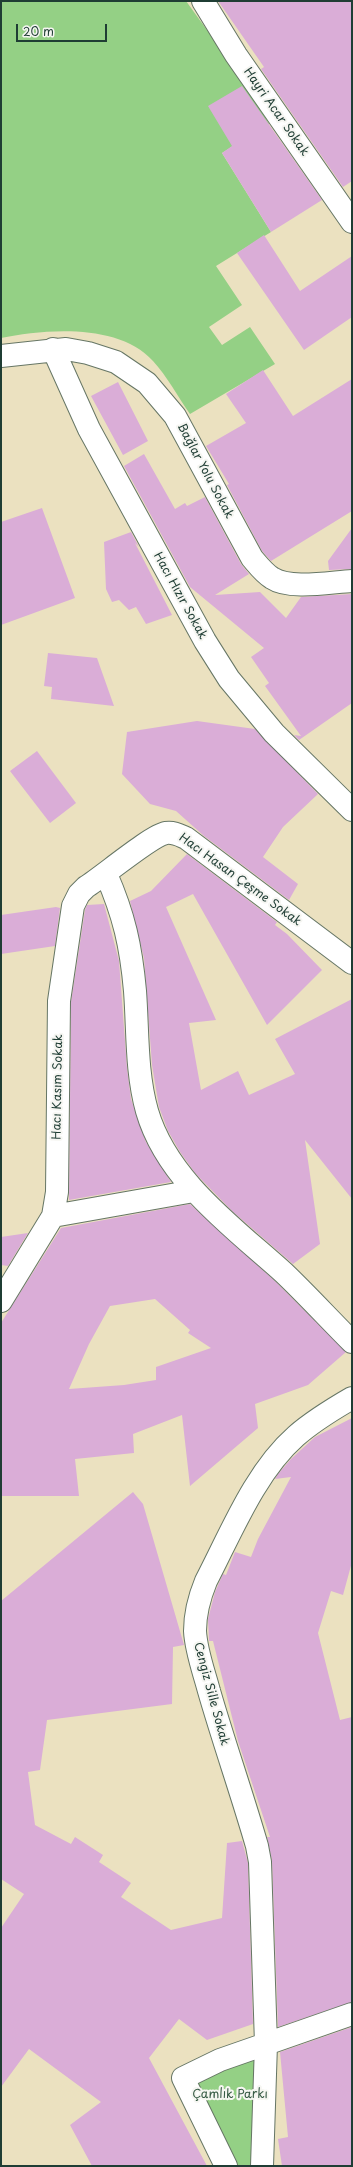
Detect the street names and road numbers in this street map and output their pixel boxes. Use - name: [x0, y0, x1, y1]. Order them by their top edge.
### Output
- street label: Hayri Acar Sokak: [240, 65, 312, 159]
- street label: Bağlar Yolu Sokak: [174, 421, 236, 521]
- street label: Hacı Hızır Sokak: [150, 550, 210, 642]
- street label: Hacı Hasan Çeşme Sokak: [176, 831, 304, 929]
- street label: Hacı Kasım Sokak: [50, 1034, 66, 1140]
- street label: Cengiz Sille Sokak: [190, 1641, 232, 1747]

